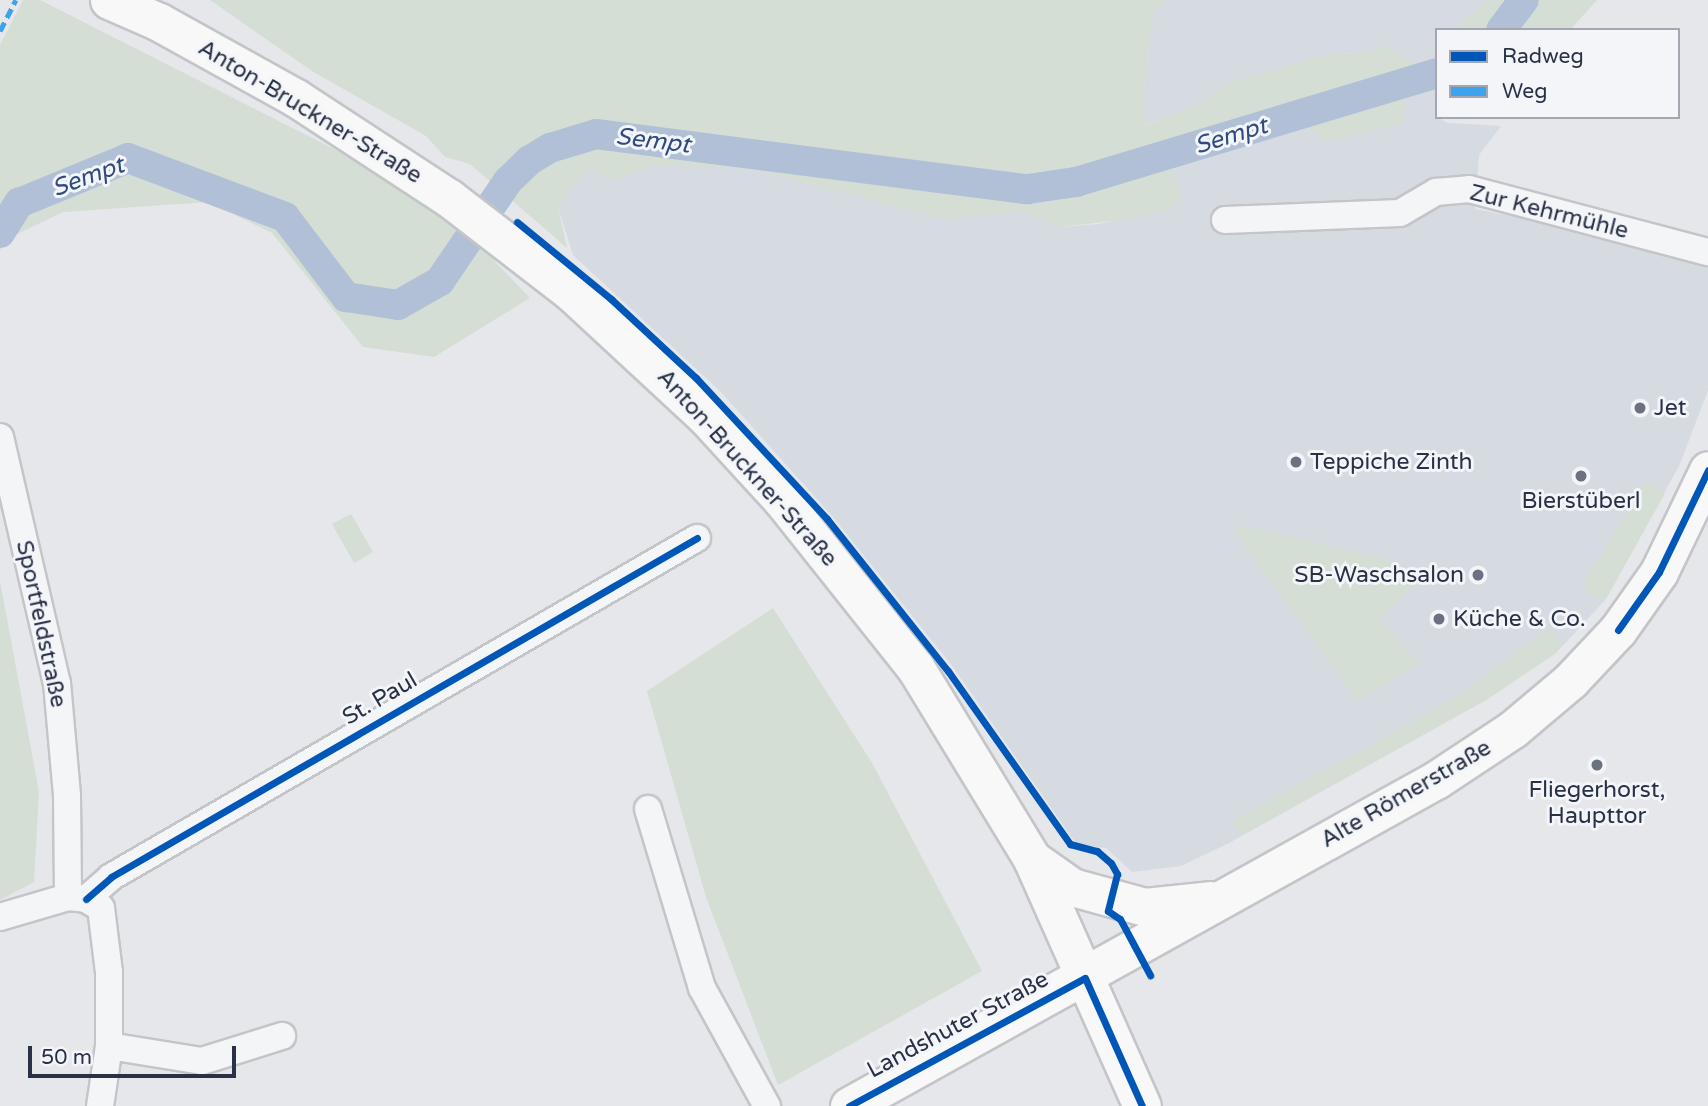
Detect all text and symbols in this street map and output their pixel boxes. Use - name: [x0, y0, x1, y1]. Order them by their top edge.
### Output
- legend: [1435, 28, 1680, 119]
- street label: Anton-Bruckner-Straße: [193, 34, 427, 190]
- text: Radweg: [1502, 44, 1584, 69]
- text: Weg: [1502, 79, 1547, 104]
- water label: Sempt: [1191, 111, 1271, 161]
- water label: Sempt: [614, 122, 692, 160]
- water label: Sempt: [48, 151, 128, 203]
- street label: Zur Kehrmühle: [1467, 179, 1631, 245]
- street label: Anton-Bruckner-Straße: [651, 364, 843, 572]
- place label: Jet: [1654, 394, 1687, 422]
- marker: Jet: [1632, 400, 1648, 416]
- place label: Teppiche Zinth: [1310, 448, 1472, 476]
- marker: Teppiche Zinth: [1288, 454, 1304, 470]
- marker: Bierstüberl: [1573, 468, 1589, 484]
- place label: Bierstüberl: [1521, 487, 1641, 515]
- street label: Sportfeldstraße: [10, 538, 72, 710]
- place label: SB-Waschsalon: [1294, 561, 1464, 589]
- marker: SB-Waschsalon: [1470, 567, 1486, 583]
- place label: Küche & Co.: [1453, 605, 1586, 633]
- marker: Küche & Co.: [1431, 611, 1447, 627]
- street label: St. Paul: [338, 667, 422, 731]
- street label: Alte Römerstraße: [1316, 734, 1496, 854]
- marker: Fliegerhorst, Haupttor: [1589, 757, 1605, 773]
- place label: Fliegerhorst, Haupttor: [1528, 776, 1666, 830]
- street label: Landshuter Straße: [863, 966, 1053, 1084]
- scale bar: [32, 1032, 240, 1076]
- text: 50 m: [41, 1045, 92, 1070]

